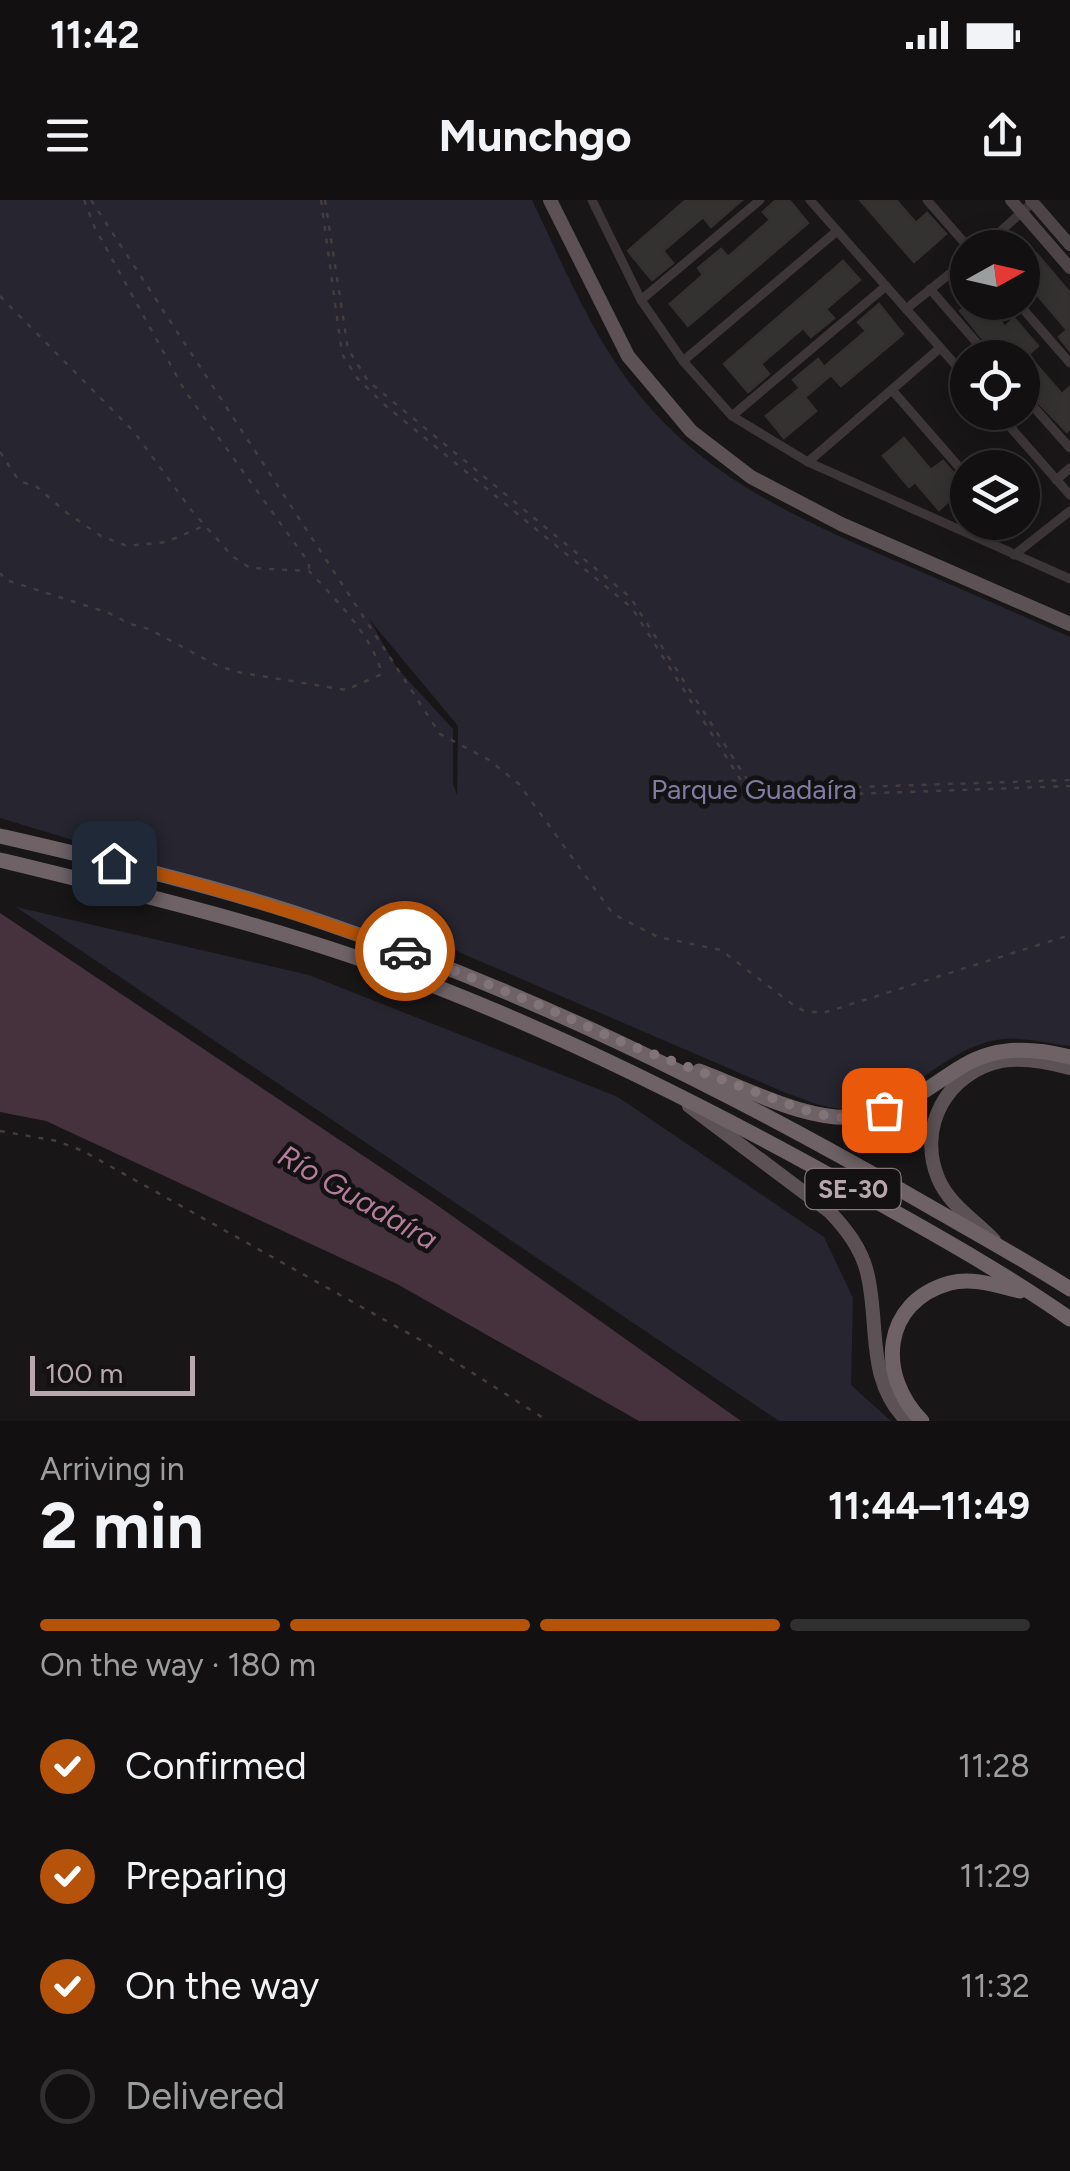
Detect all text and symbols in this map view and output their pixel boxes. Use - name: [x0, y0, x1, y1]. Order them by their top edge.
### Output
- text: 11:42: [50, 12, 140, 58]
- icon: menu: [40, 108, 95, 163]
- text: Munchgo: [438, 108, 632, 162]
- icon: share: [975, 108, 1030, 163]
- north arrow: [950, 230, 1040, 320]
- map controls: [950, 230, 1040, 540]
- button: locate: [950, 340, 1040, 430]
- button: layers: [950, 450, 1040, 540]
- park label: Parque Guadaíra: [651, 772, 857, 806]
- pin: [72, 821, 157, 906]
- icon: home: [87, 836, 142, 891]
- courier: [355, 901, 455, 1001]
- icon: car: [378, 924, 433, 979]
- pin: [842, 1068, 927, 1153]
- icon: bag: [857, 1083, 912, 1138]
- water label: Río Guadaíra: [272, 1137, 444, 1257]
- road number: SE-30: [806, 1169, 900, 1209]
- scale bar: [30, 1351, 195, 1396]
- text: 100 m: [45, 1356, 123, 1390]
- text: Arriving in: [40, 1450, 185, 1488]
- text: 11:44–11:49: [828, 1483, 1030, 1529]
- text: 2 min: [40, 1486, 204, 1564]
- text: On the way · 180 m: [40, 1646, 316, 1684]
- icon: check: [40, 1739, 95, 1794]
- text: Confirmed: [125, 1743, 307, 1789]
- text: 11:28: [958, 1747, 1030, 1785]
- icon: check: [40, 1849, 95, 1904]
- text: Preparing: [125, 1853, 287, 1899]
- text: 11:29: [959, 1857, 1030, 1895]
- icon: check: [40, 1959, 95, 2014]
- text: On the way: [125, 1963, 319, 2009]
- text: 11:32: [960, 1967, 1030, 2005]
- text: Delivered: [125, 2073, 285, 2119]

